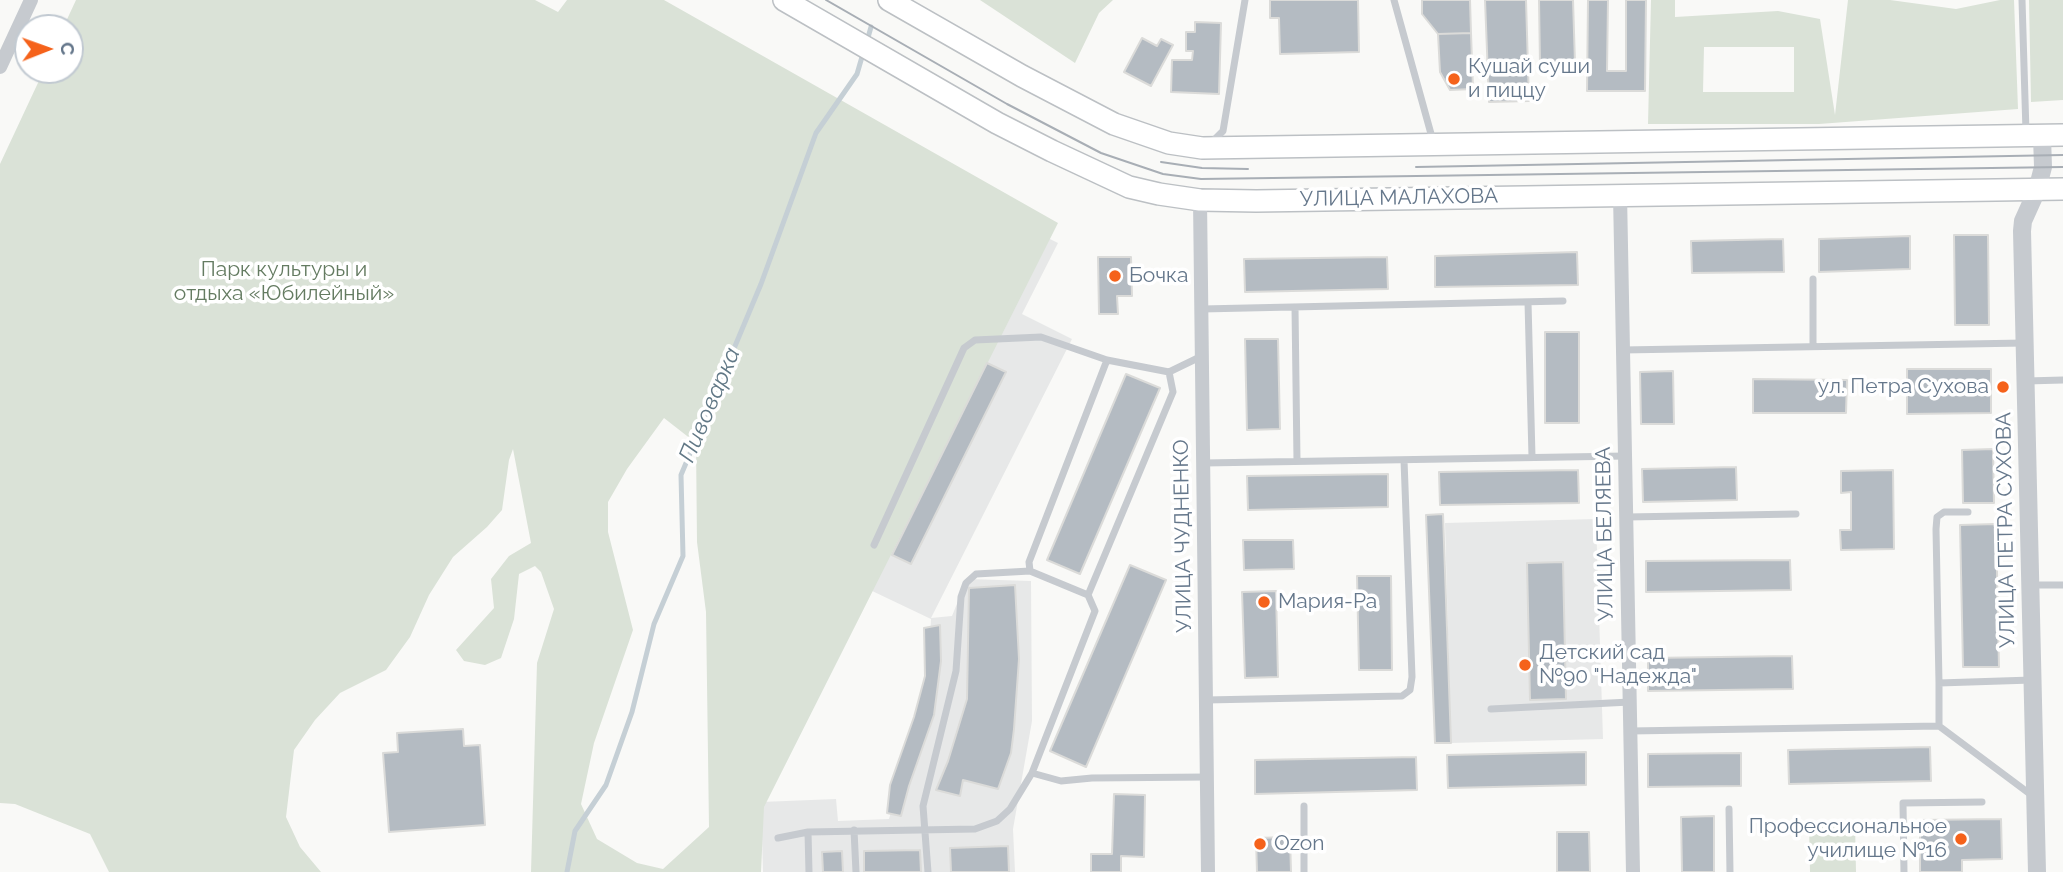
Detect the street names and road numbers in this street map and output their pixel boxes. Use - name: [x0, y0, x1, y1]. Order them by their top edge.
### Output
- street label: УЛИЦА МАЛАХОВА: [1300, 184, 1498, 212]
- street label: УЛИЦА ПЕТРА СУХОВА: [1991, 412, 2021, 648]
- street label: УЛИЦА ЧУДНЕНКО: [1169, 439, 1197, 633]
- street label: УЛИЦА БЕЛЯЕВА: [1591, 446, 1619, 622]

